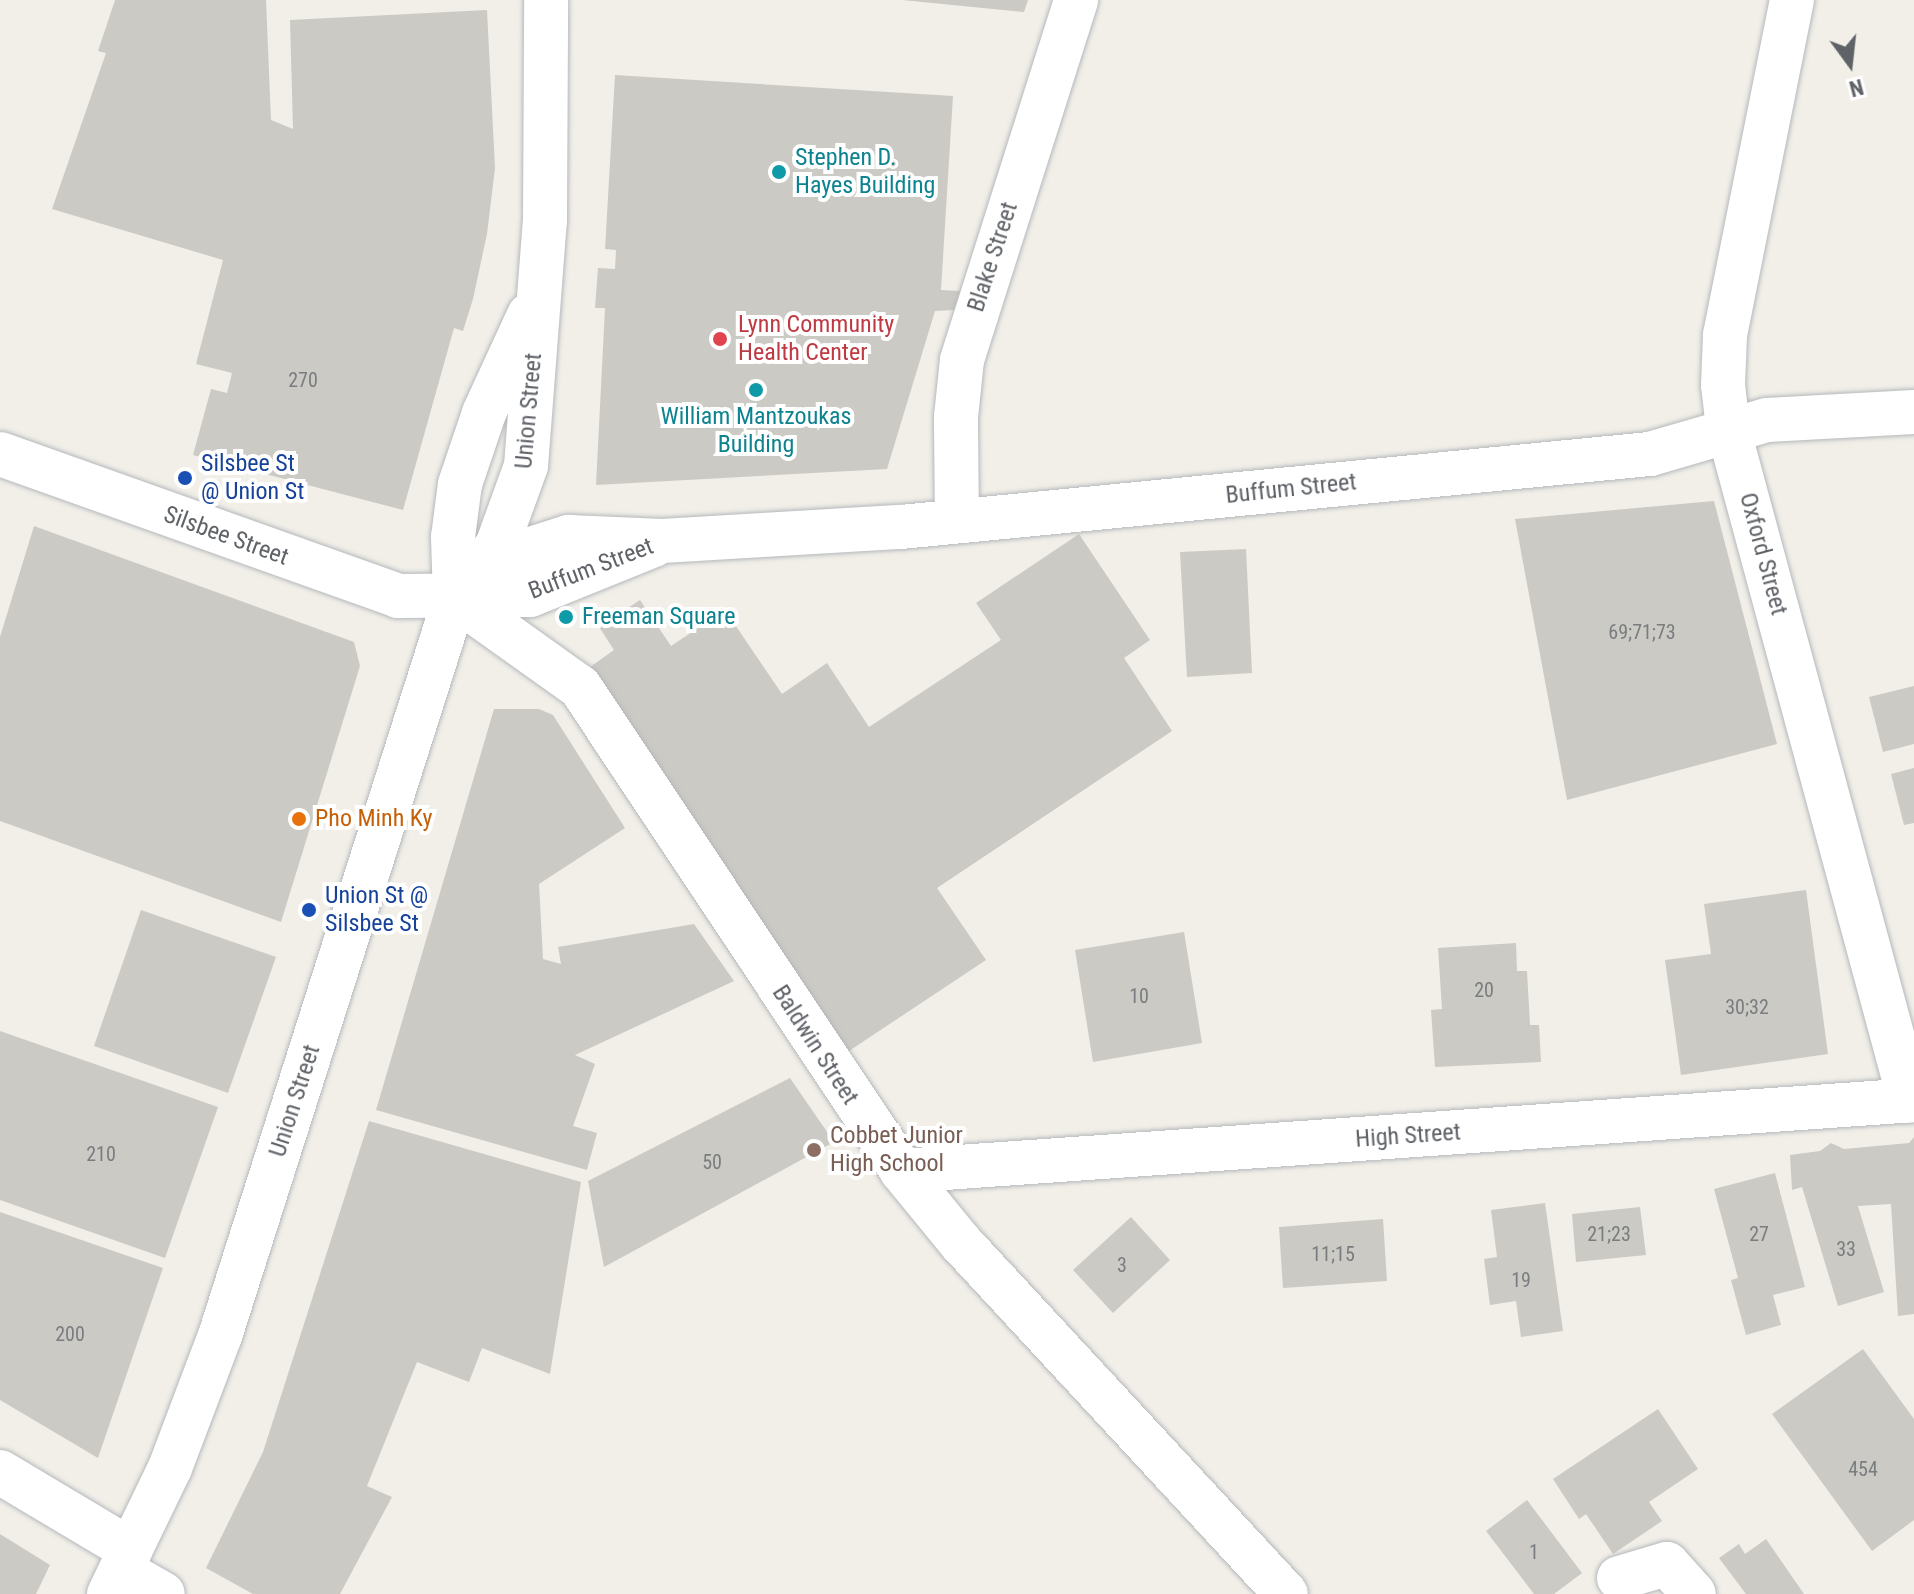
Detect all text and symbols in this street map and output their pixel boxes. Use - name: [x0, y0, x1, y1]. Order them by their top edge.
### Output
- north arrow: [1810, 24, 1890, 104]
- text: N: [1847, 74, 1866, 101]
- place label: Stephen D. Hayes Building: [795, 144, 935, 200]
- marker: Stephen D. Hayes Building: [770, 163, 788, 181]
- street label: Blake Street: [962, 198, 1024, 316]
- place label: Lynn Community Health Center: [738, 311, 894, 367]
- marker: Lynn Community Health Center: [709, 328, 731, 350]
- street label: Union Street: [510, 352, 548, 470]
- house number: 270: [288, 368, 318, 392]
- marker: William Mantzoukas Building: [747, 381, 765, 399]
- place label: William Mantzoukas Building: [661, 403, 851, 459]
- place label: Silsbee St @ Union St: [201, 450, 304, 506]
- street label: Buffum Street: [1224, 468, 1358, 510]
- marker: Silsbee St @ Union St: [176, 469, 194, 487]
- street label: Oxford Street: [1733, 490, 1793, 618]
- street label: Silsbee Street: [160, 500, 292, 572]
- street label: Buffum Street: [525, 532, 657, 606]
- place label: Freeman Square: [582, 603, 735, 631]
- marker: Freeman Square: [557, 608, 575, 626]
- house number: 69;71;73: [1608, 620, 1676, 644]
- place label: Pho Minh Ky: [315, 805, 432, 833]
- marker: Pho Minh Ky: [290, 810, 308, 828]
- place label: Union St @ Silsbee St: [325, 882, 428, 938]
- marker: Union St @ Silsbee St: [300, 901, 318, 919]
- house number: 20: [1474, 978, 1494, 1002]
- street label: Baldwin Street: [766, 980, 864, 1110]
- house number: 10: [1129, 984, 1149, 1008]
- house number: 30;32: [1725, 995, 1769, 1019]
- street label: Union Street: [263, 1041, 327, 1161]
- street label: High Street: [1354, 1118, 1462, 1154]
- place label: Cobbet Junior High School: [830, 1122, 963, 1178]
- marker: Cobbet Junior High School: [805, 1141, 823, 1159]
- house number: 210: [86, 1142, 116, 1166]
- house number: 50: [702, 1150, 722, 1174]
- house number: 21;23: [1587, 1222, 1631, 1246]
- house number: 27: [1749, 1222, 1769, 1246]
- house number: 33: [1836, 1237, 1856, 1261]
- house number: 11;15: [1311, 1242, 1355, 1266]
- house number: 3: [1117, 1253, 1127, 1277]
- house number: 19: [1511, 1268, 1531, 1292]
- house number: 200: [55, 1322, 85, 1346]
- house number: 454: [1848, 1457, 1878, 1481]
- house number: 1: [1529, 1540, 1539, 1564]

